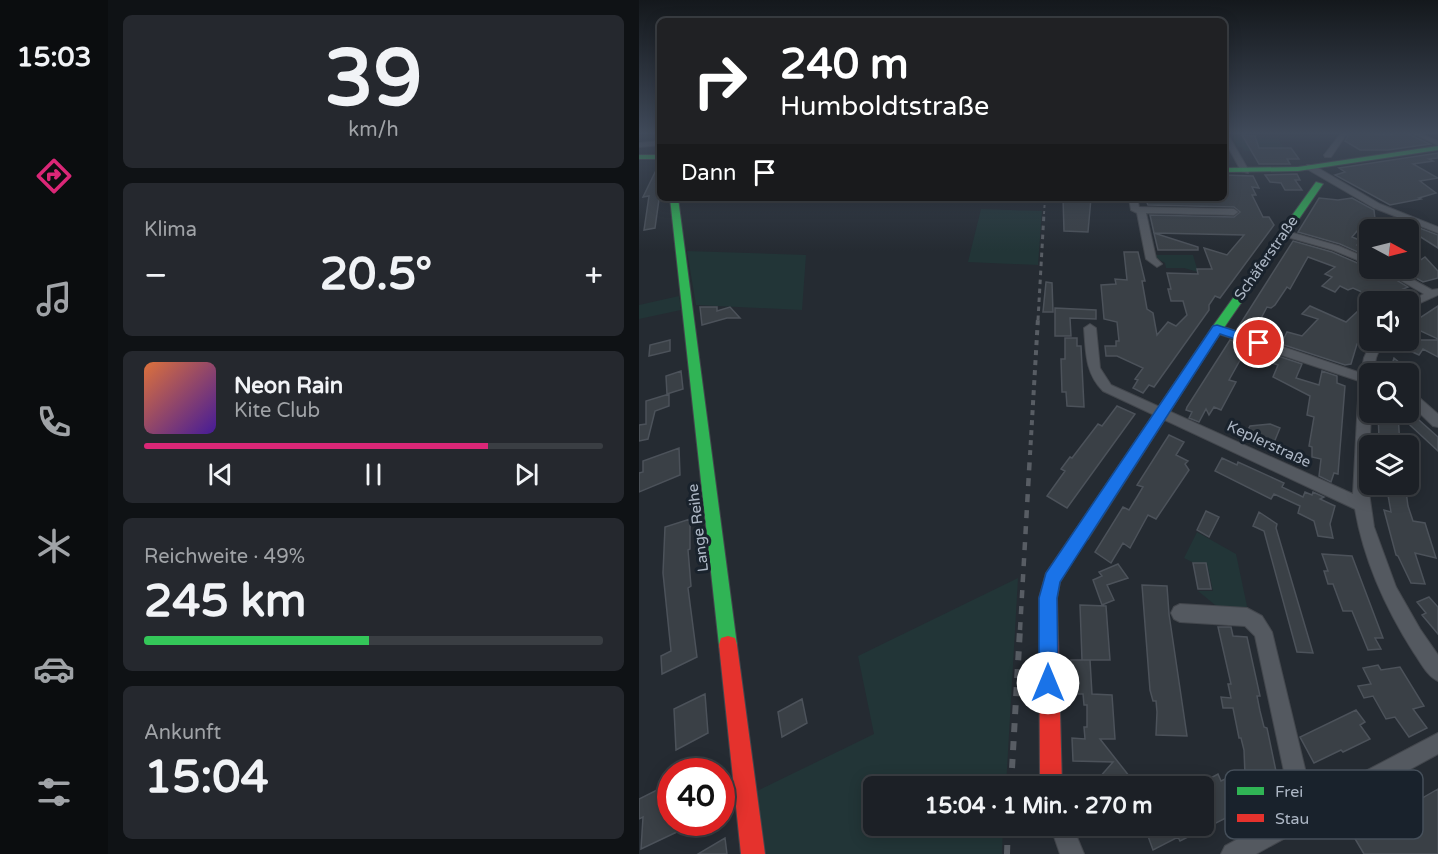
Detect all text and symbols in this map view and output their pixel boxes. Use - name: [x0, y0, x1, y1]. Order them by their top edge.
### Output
- text: 39: [325, 32, 422, 126]
- text: 240 m: [780, 39, 909, 90]
- text: 15:03: [17, 41, 91, 74]
- icon: right: [681, 42, 759, 120]
- text: Humboldtstraße: [780, 90, 989, 123]
- text: km/h: [348, 118, 399, 142]
- icon: directions: [33, 155, 75, 197]
- icon: arrive: [748, 156, 781, 189]
- text: Dann: [681, 160, 736, 186]
- street label: Schäferstraße: [1230, 212, 1302, 304]
- text: Klima: [144, 218, 197, 242]
- north arrow: [1359, 219, 1419, 279]
- map controls: [1359, 219, 1419, 495]
- text: 20.5°: [320, 248, 432, 302]
- text: −: [144, 256, 168, 295]
- text: +: [584, 256, 603, 295]
- icon: music: [33, 278, 75, 320]
- button: sound: [1359, 291, 1419, 351]
- pin: [1233, 317, 1284, 368]
- icon: arrive: [1242, 326, 1275, 359]
- button: search: [1359, 363, 1419, 423]
- text: Neon Rain: [234, 373, 343, 399]
- text: Kite Club: [234, 399, 320, 423]
- icon: phone: [33, 401, 75, 443]
- street label: Keplerstraße: [1224, 417, 1314, 471]
- button: layers: [1359, 435, 1419, 495]
- icon: previous: [204, 458, 237, 491]
- icon: pause: [357, 458, 390, 491]
- icon: next: [510, 458, 543, 491]
- street label: Lange Reihe: [684, 483, 712, 573]
- icon: climate: [33, 525, 75, 567]
- text: Reichweite · 49%: [144, 545, 305, 569]
- text: 245 km: [144, 575, 306, 629]
- icon: car: [33, 648, 75, 690]
- position arrow: [1016, 651, 1080, 715]
- text: Ankunft: [144, 721, 221, 745]
- text: 15:04: [144, 751, 269, 805]
- speed limit sign: 40: [657, 758, 735, 836]
- legend: [1225, 770, 1423, 839]
- icon: filters: [33, 771, 75, 813]
- text: Frei: [1275, 782, 1303, 802]
- text: 15:04 · 1 Min. · 270 m: [925, 793, 1152, 819]
- text: Stau: [1275, 809, 1309, 829]

